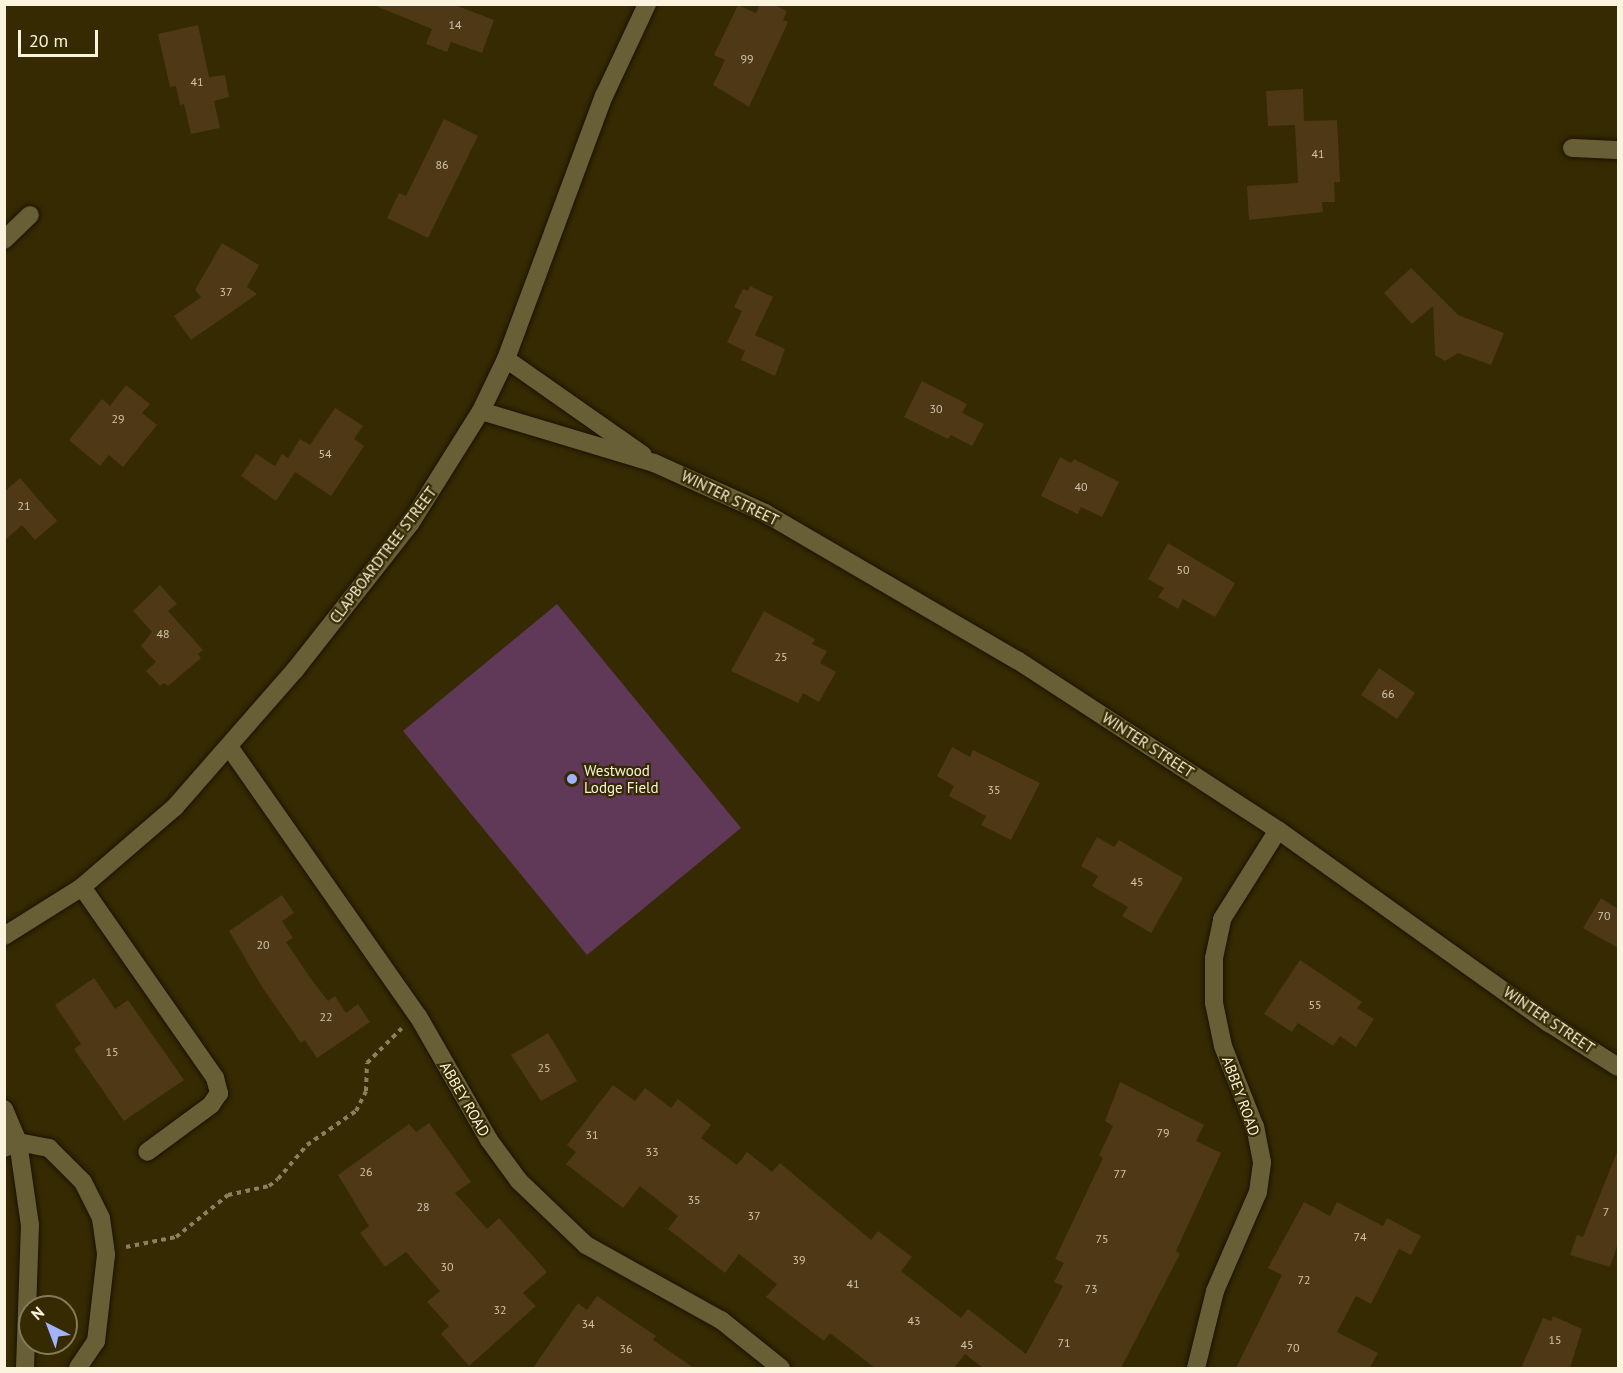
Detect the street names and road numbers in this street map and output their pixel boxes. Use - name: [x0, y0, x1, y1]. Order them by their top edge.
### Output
- street label: WINTER STREET: [679, 467, 781, 529]
- street label: CLAPBOARDTREE STREET: [326, 483, 440, 627]
- street label: WINTER STREET: [1099, 709, 1197, 781]
- street label: WINTER STREET: [1500, 983, 1598, 1057]
- street label: ABBEY ROAD: [1218, 1054, 1264, 1138]
- street label: ABBEY ROAD: [436, 1058, 494, 1140]

